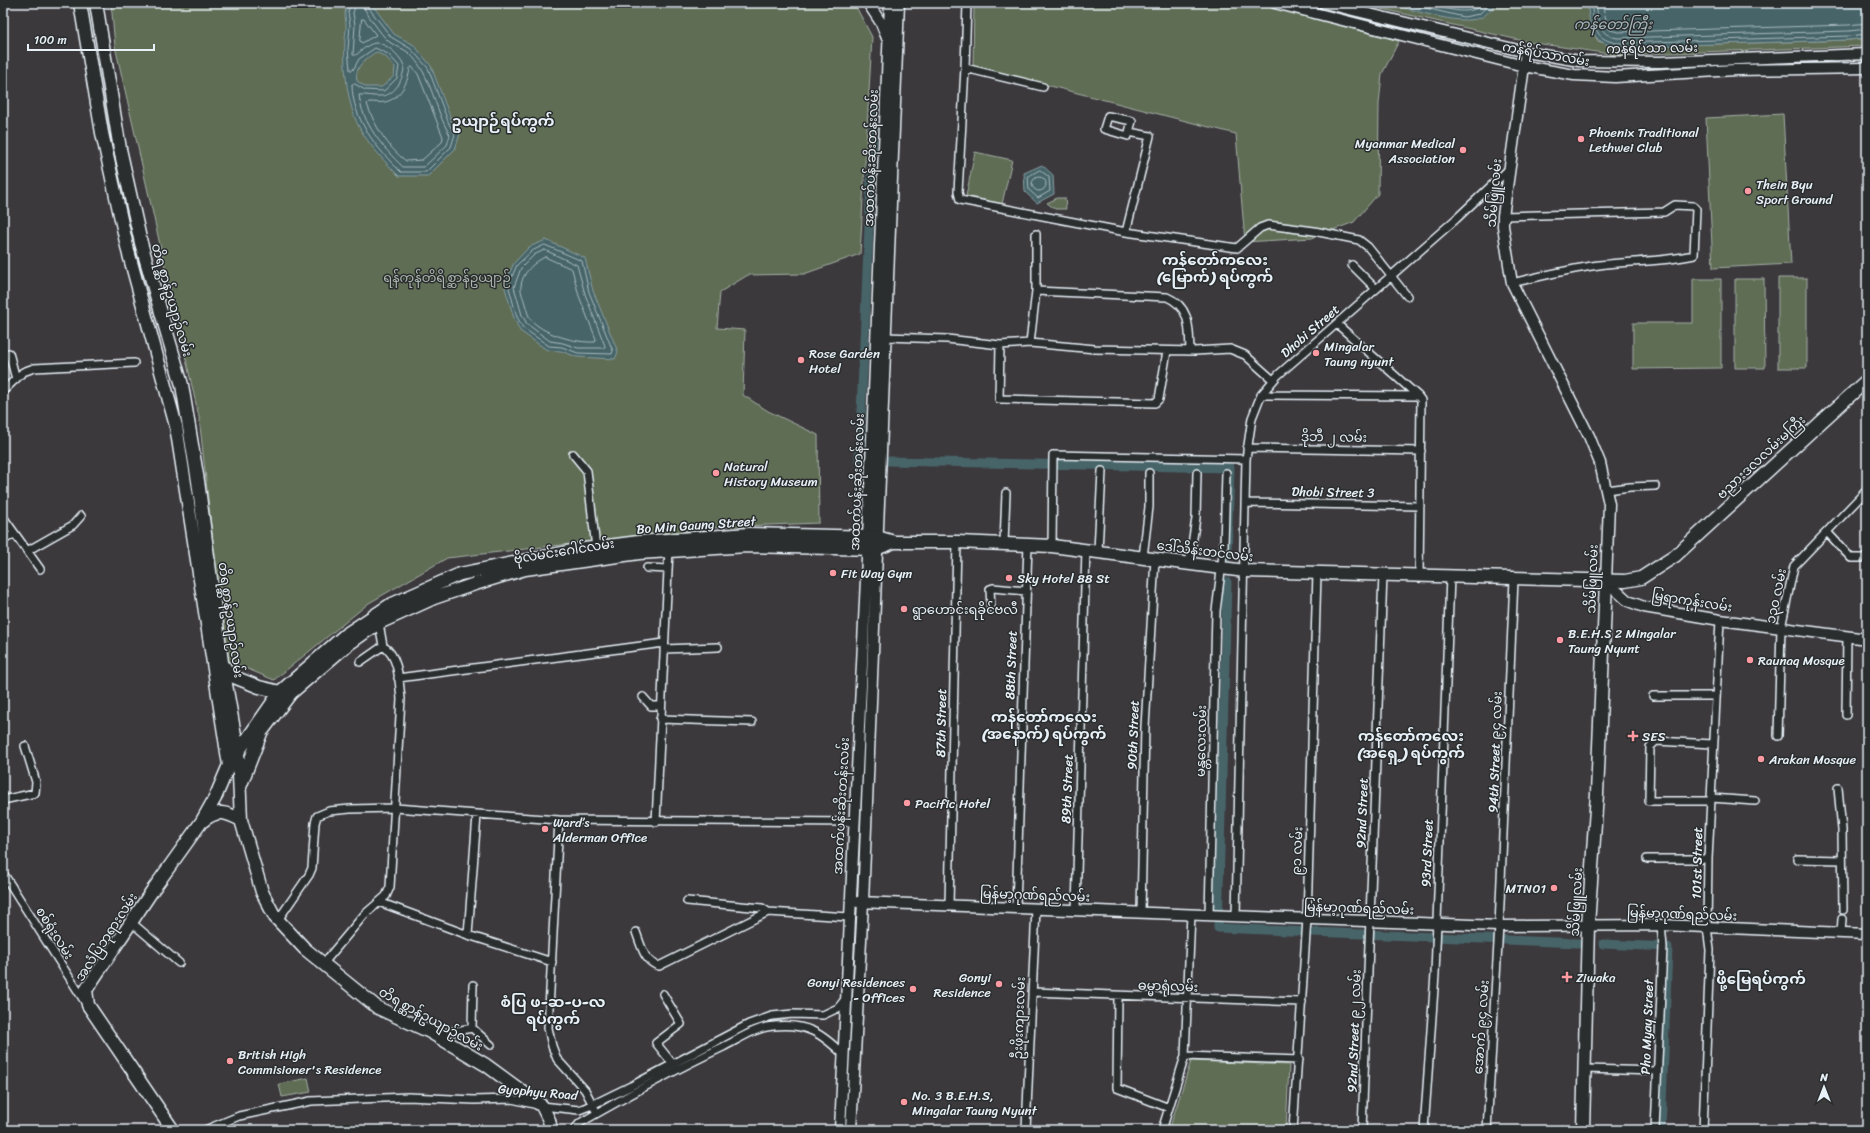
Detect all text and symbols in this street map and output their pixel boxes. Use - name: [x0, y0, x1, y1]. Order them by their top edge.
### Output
- water label: ကန်တော်ကြီး: [1574, 12, 1653, 37]
- scale bar: [28, 26, 154, 52]
- text: 100 m: [34, 29, 67, 51]
- street label: ကန်ရိပ်သာလမ်း: [1501, 35, 1591, 73]
- street label: ကန်ရိပ်သာ လမ်း: [1606, 36, 1698, 60]
- street label: အထက်ပန်းဆိုးတန်းလမ်း: [857, 89, 885, 227]
- district label: ဥယျာဉ်ရပ်ကွက်: [451, 108, 555, 134]
- place label: Phoenix Traditional Lethwei Club: [1589, 121, 1699, 159]
- place label: Myanmar Medical Association: [1355, 132, 1455, 170]
- marker: Phoenix Traditional Lethwei Club: [1576, 134, 1586, 144]
- marker: Myanmar Medical Association: [1458, 145, 1468, 155]
- street label: သိမ်ဖြူလမ်း: [1480, 158, 1508, 228]
- place label: Thein Byu Sport Ground: [1756, 173, 1834, 211]
- marker: Thein Byu Sport Ground: [1743, 186, 1753, 196]
- street label: တိရစ္ဆာန်ဥယျာဉ်လမ်း: [145, 241, 199, 359]
- district label: ကန်တော်ကလေး (မြောက်) ရပ်ကွက်: [1157, 247, 1273, 290]
- park label: ရန်ကုန်တိရိစ္ဆာန်ဥယျာဉ်: [383, 266, 511, 289]
- street label: Dhobi Street: [1275, 298, 1345, 363]
- place label: Mingalar Taung nyunt: [1324, 335, 1394, 373]
- place label: Rose Garden Hotel: [809, 342, 880, 380]
- marker: Mingalar Taung nyunt: [1311, 348, 1321, 358]
- marker: Rose Garden Hotel: [796, 355, 806, 365]
- street label: ဗညားဒလလမ်းမကြီး: [1711, 409, 1811, 505]
- street label: အထက်ပန်းဆိုးတန်းလမ်း: [843, 413, 871, 551]
- street label: ဒိုဘီ ၂ လမ်း: [1301, 425, 1367, 449]
- place label: Natural History Museum: [724, 455, 818, 493]
- marker: Natural History Museum: [711, 468, 721, 478]
- street label: Dhobi Street 3: [1291, 480, 1375, 504]
- street label: Bo Min Gaung Street: [636, 509, 757, 541]
- street label: ဗိုလ်မင်းဂေါင်လမ်း: [512, 532, 616, 570]
- street label: ဒေါ်သိန်းတင်လမ်း: [1155, 534, 1255, 568]
- street label: သိမ်ဖြူလမ်း: [1579, 544, 1605, 614]
- street label: တိရစ္ဆာန်ဥယျာဉ်လမ်း: [211, 560, 251, 680]
- place label: Fit Way Gym: [841, 562, 912, 585]
- street label: ၁၃၀ လမ်း: [1759, 566, 1793, 626]
- place label: Sky Hotel 88 St: [1017, 567, 1110, 590]
- marker: Fit Way Gym: [828, 568, 838, 578]
- marker: Sky Hotel 88 St: [1004, 573, 1014, 583]
- street label: မြရာကုန်းလမ်း: [1650, 583, 1734, 619]
- place label: ရွာဟောင်းရခိုင်ဗလီ: [912, 598, 1018, 621]
- marker: ရွာဟောင်းရခိုင်ဗလီ: [899, 604, 909, 614]
- place label: B.E.H.S 2 Mingalar Taung Nyunt: [1568, 622, 1676, 660]
- street label: 88th Street: [998, 630, 1024, 700]
- marker: B.E.H.S 2 Mingalar Taung Nyunt: [1555, 635, 1565, 645]
- place label: Raunaq Mosque: [1758, 649, 1845, 672]
- marker: Raunaq Mosque: [1745, 655, 1755, 665]
- street label: 87th Street: [929, 688, 953, 758]
- street label: 94th Street ၉၄ လမ်း: [1481, 691, 1509, 813]
- street label: 90th Street: [1120, 699, 1146, 770]
- district label: ကန်တော်ကလေး (အနောက်) ရပ်ကွက်: [982, 704, 1106, 747]
- street label: မန္တလေးလမ်း: [1189, 705, 1213, 777]
- district label: ကန်တော်ကလေး (အရှေ့) ရပ်ကွက်: [1357, 723, 1465, 766]
- place label: SES: [1642, 725, 1666, 748]
- marker: SES: [1627, 730, 1639, 742]
- street label: အထက်ပန်းဆိုးတန်းလမ်း: [826, 737, 856, 875]
- place label: Arakan Mosque: [1768, 748, 1857, 771]
- street label: 89th Street: [1054, 754, 1080, 824]
- marker: Arakan Mosque: [1756, 754, 1766, 764]
- street label: 92nd Street: [1349, 777, 1375, 849]
- place label: Pacific Hotel: [915, 792, 991, 815]
- marker: Pacific Hotel: [902, 798, 912, 808]
- place label: Ward’s Alderman Office: [552, 811, 647, 849]
- street label: 93rd Street: [1414, 818, 1440, 888]
- marker: Ward’s Alderman Office: [540, 824, 550, 834]
- street label: ၉၁ လမ်း: [1285, 826, 1309, 876]
- street label: 101st Street: [1685, 826, 1709, 899]
- street label: သိမ်ဖြူလမ်း: [1563, 867, 1589, 937]
- place label: MTN01: [1506, 877, 1546, 900]
- street label: မြန်မာ့ဂုဏ်ရည်လမ်း: [980, 882, 1090, 908]
- marker: MTN01: [1549, 883, 1559, 893]
- street label: အလံပြဘုရားလမ်း: [69, 888, 143, 986]
- street label: မြန်မာ့ဂုဏ်ရည်လမ်း: [1304, 895, 1414, 921]
- street label: မြန်မာ့ဂုဏ်ရည်လမ်း: [1627, 901, 1737, 927]
- street label: စစ်ရုံးလမ်း: [30, 902, 80, 964]
- place label: Gonyi Residence: [934, 966, 991, 1004]
- place label: Ziwaka: [1576, 966, 1616, 989]
- district label: ဖို့မြေရပ်ကွက်: [1716, 966, 1806, 992]
- street label: 92nd Street ၉၂ လမ်း: [1340, 969, 1368, 1093]
- place label: Gonyi Residences - Offices: [807, 971, 906, 1009]
- marker: Ziwaka: [1561, 971, 1573, 983]
- street label: ဓမ္မာရုံလမ်း: [1138, 973, 1198, 999]
- street label: ဦးဖိုးကျားလမ်း: [1006, 976, 1032, 1060]
- street label: Pho Myay Street: [1634, 978, 1660, 1075]
- marker: Gonyi Residence: [994, 979, 1004, 989]
- street label: အောက် ၉၄ လမ်း: [1466, 979, 1496, 1075]
- street label: တိရစ္ဆာန်ဥယျာဉ်လမ်း: [374, 981, 488, 1057]
- marker: Gonyi Residences - Offices: [908, 984, 918, 994]
- district label: စံပြ ဖ-ဆ-ပ-လ ရပ်ကွက်: [501, 989, 605, 1032]
- place label: British High Commisioner's Residence: [238, 1043, 381, 1081]
- marker: British High Commisioner's Residence: [225, 1056, 235, 1066]
- north arrow: [1804, 1067, 1844, 1107]
- text: N: [1819, 1068, 1828, 1087]
- street label: Gyophyu Road: [497, 1077, 580, 1107]
- place label: No. 3 B.E.H.S, Mingalar Taung Nyunt: [912, 1084, 1038, 1122]
- marker: No. 3 B.E.H.S, Mingalar Taung Nyunt: [899, 1097, 909, 1107]

